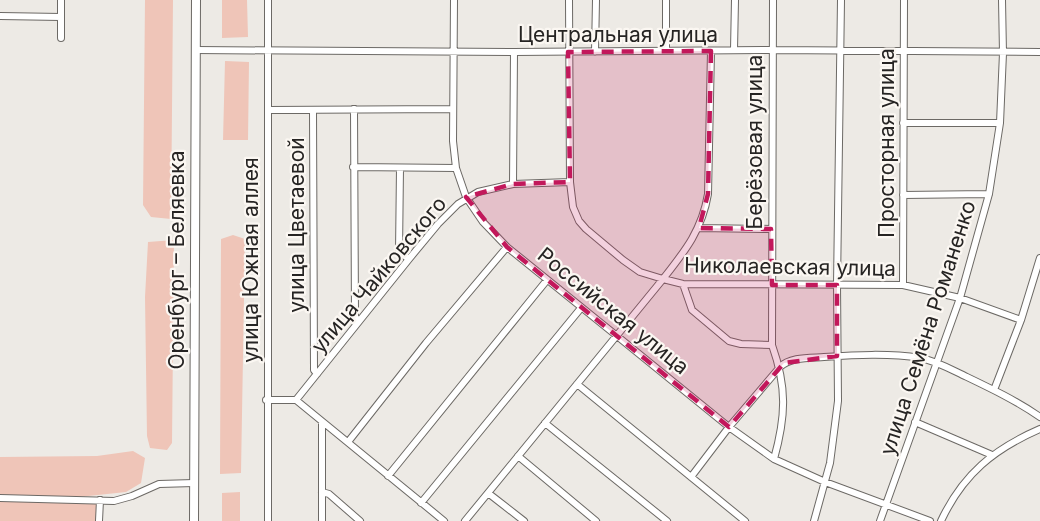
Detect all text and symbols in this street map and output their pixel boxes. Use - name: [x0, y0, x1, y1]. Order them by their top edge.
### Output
- street label: Центральная улица: [518, 22, 718, 47]
- street label: Просторная улица: [874, 48, 899, 238]
- street label: Берёзовая улица: [742, 55, 767, 229]
- street label: улица Цветаевой: [284, 137, 309, 313]
- street label: Оренбург – Беляевка: [164, 151, 189, 369]
- street label: улица Южная аллея: [238, 157, 263, 363]
- street label: улица Чайковского: [306, 191, 451, 358]
- street label: улица Семёна Романенко: [875, 197, 981, 458]
- street label: Российская улица: [533, 242, 694, 379]
- street label: Николаевская улица: [684, 252, 896, 281]

